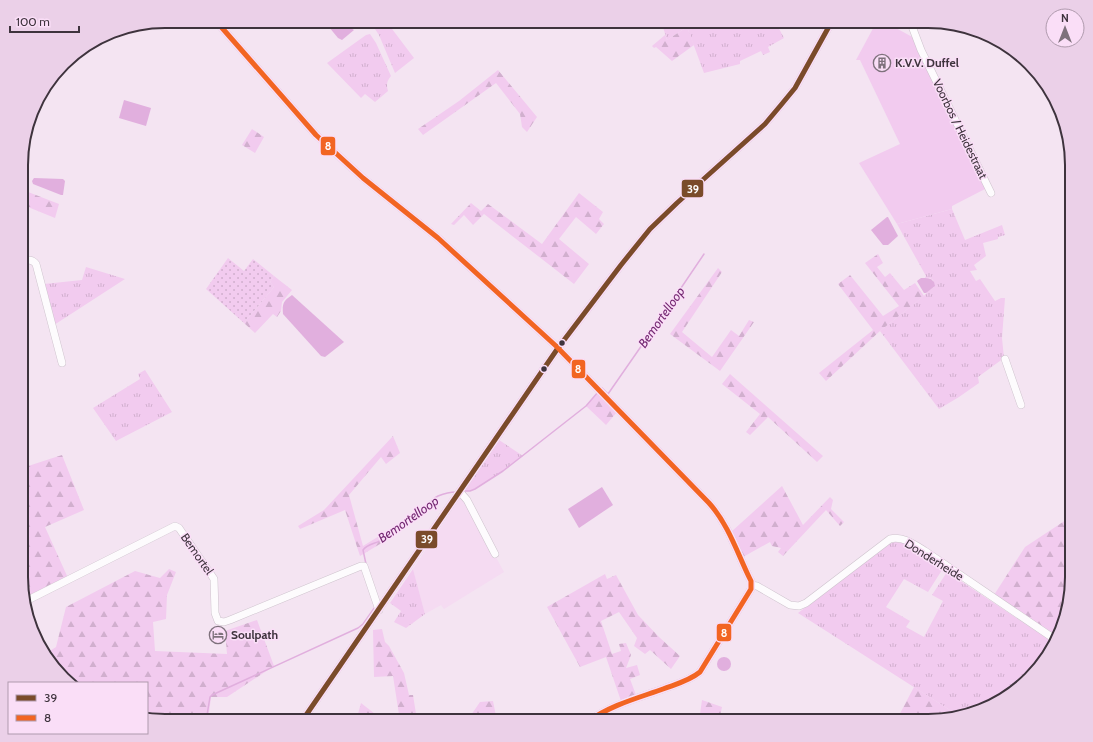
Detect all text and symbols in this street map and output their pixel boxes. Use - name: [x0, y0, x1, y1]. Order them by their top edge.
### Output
- scale bar: [10, 8, 79, 34]
- north arrow: [1045, 8, 1085, 48]
- text: N: [1061, 11, 1069, 25]
- text: 100 m: [16, 14, 50, 29]
- building icon: K.V.V. Duffel: [872, 53, 892, 73]
- place label: K.V.V. Duffel: [895, 55, 959, 70]
- street label: Voorbos / Heidestraat: [930, 76, 991, 181]
- line badge: 8: [320, 136, 336, 156]
- text: 8: [325, 139, 332, 153]
- line badge: 39: [681, 179, 704, 198]
- text: 39: [687, 182, 699, 196]
- water label: Bemortelloop: [634, 283, 688, 350]
- unlabelled marker: [557, 338, 567, 348]
- line badge: 8: [571, 359, 586, 379]
- text: 8: [575, 362, 582, 376]
- unlabelled marker: [539, 364, 549, 374]
- water label: Bemortelloop: [375, 492, 442, 546]
- street label: Bemortel: [178, 530, 217, 577]
- line badge: 39: [415, 530, 438, 549]
- text: 39: [421, 532, 433, 546]
- street label: Donderheide: [902, 536, 966, 584]
- line badge: 8: [716, 623, 732, 642]
- hotel icon: Soulpath: [208, 625, 228, 645]
- text: 8: [721, 626, 728, 640]
- place label: Soulpath: [231, 627, 278, 642]
- legend: [8, 682, 148, 734]
- text: 39: [44, 690, 57, 705]
- text: 8: [44, 710, 51, 725]

